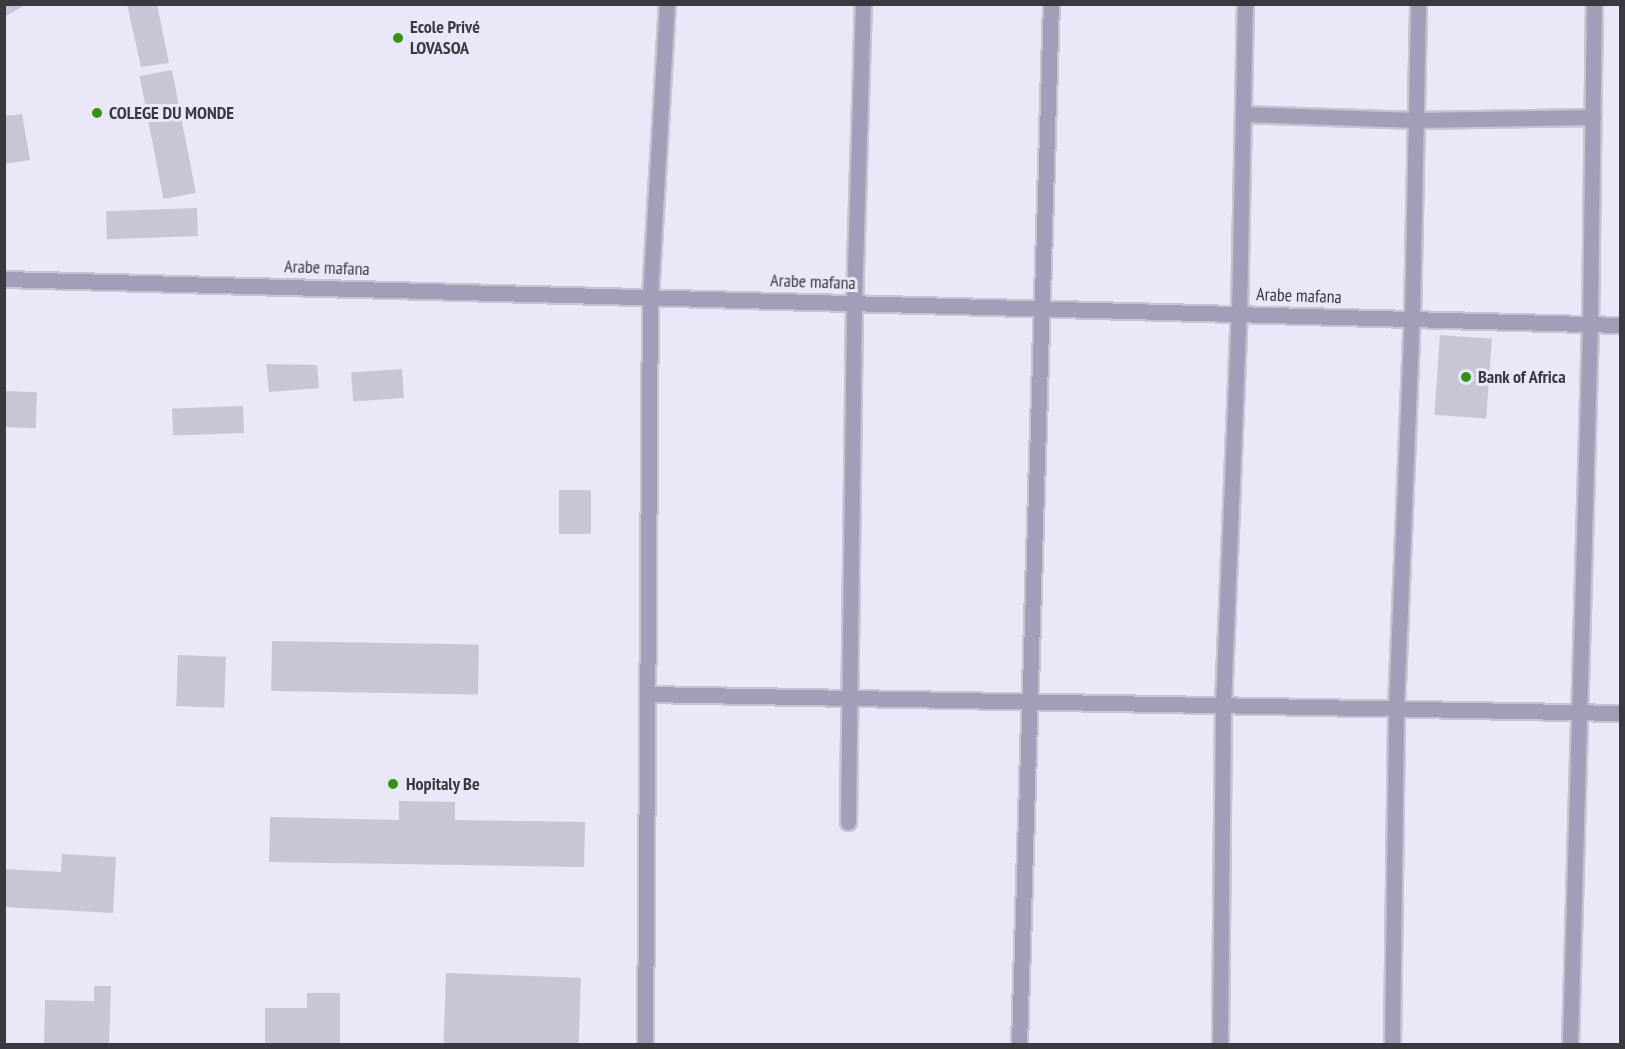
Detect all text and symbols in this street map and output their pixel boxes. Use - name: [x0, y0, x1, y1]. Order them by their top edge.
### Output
- place label: Ecole Privé LOVASOA: [410, 17, 480, 60]
- marker: Ecole Privé LOVASOA: [391, 31, 405, 45]
- place label: COLEGE DU MONDE: [109, 102, 234, 124]
- marker: COLEGE DU MONDE: [90, 106, 104, 120]
- street label: Arabe mafana: [284, 256, 370, 280]
- street label: Arabe mafana: [770, 270, 856, 294]
- street label: Arabe mafana: [1256, 284, 1342, 308]
- place label: Bank of Africa: [1478, 366, 1567, 388]
- marker: Bank of Africa: [1459, 370, 1473, 384]
- place label: Hopitaly Be: [406, 773, 480, 795]
- marker: Hopitaly Be: [384, 775, 402, 793]

